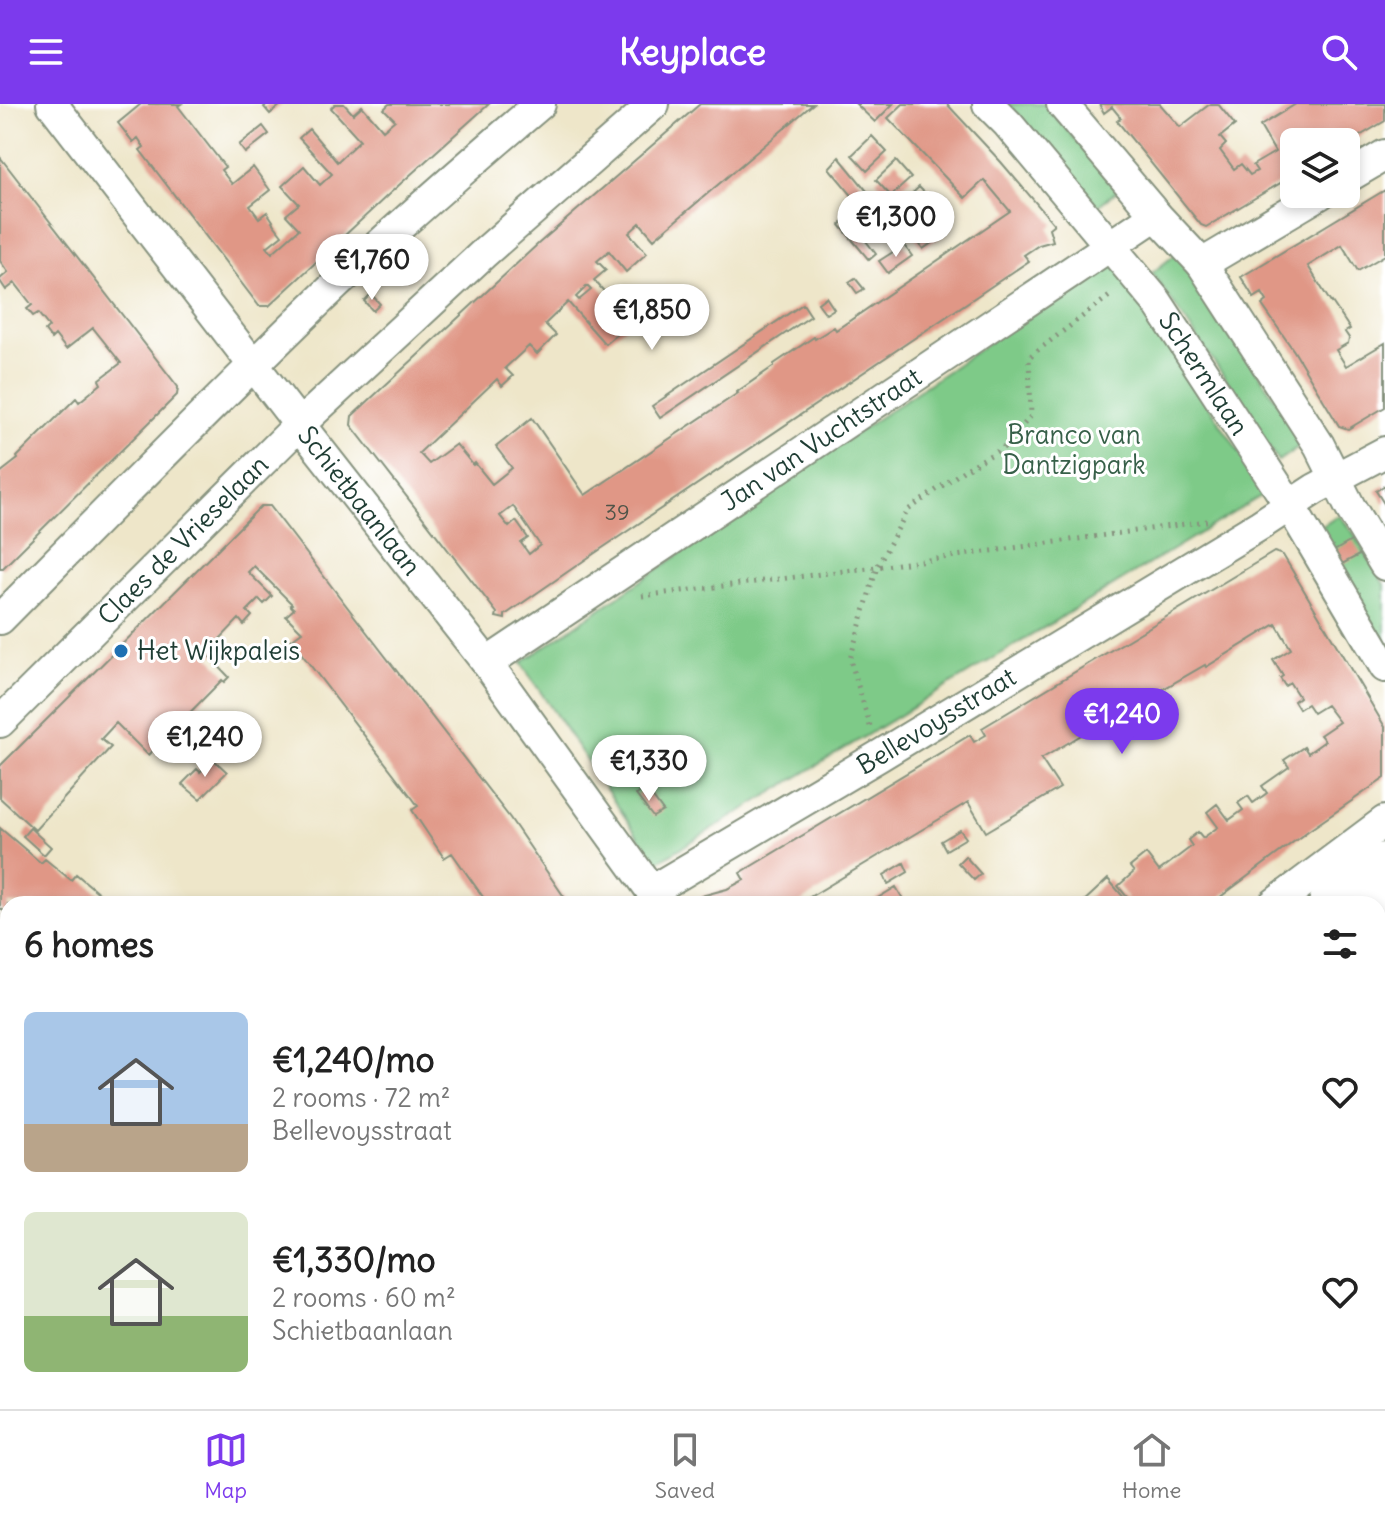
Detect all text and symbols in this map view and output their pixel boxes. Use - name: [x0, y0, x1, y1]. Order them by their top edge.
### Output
- icon: menu: [24, 30, 68, 74]
- text: Keyplace: [619, 30, 766, 75]
- icon: search: [1317, 30, 1361, 74]
- map controls: [1280, 128, 1360, 208]
- button: layers: [1280, 128, 1360, 208]
- pin: €1,300: [831, 191, 961, 259]
- text: €1,300: [855, 200, 937, 233]
- pin: €1,760: [307, 234, 437, 302]
- text: €1,760: [334, 243, 410, 276]
- pin: €1,850: [587, 284, 717, 352]
- text: €1,850: [612, 293, 692, 326]
- street label: Schermlaan: [1152, 305, 1257, 441]
- street label: Jan van Vuchtstraat: [714, 360, 928, 518]
- park label: Branco van Dantzigpark: [1002, 418, 1146, 481]
- street label: Schietbaanlaan: [291, 419, 429, 582]
- street label: Claes de Vrieselaan: [90, 448, 275, 632]
- house number: 39: [604, 498, 630, 526]
- place label: Het Wijkpaleis: [137, 634, 300, 667]
- marker: Het Wijkpaleis: [112, 642, 130, 660]
- street label: Bellevoysstraat: [851, 660, 1022, 781]
- pin: €1,240: [1057, 688, 1187, 756]
- text: €1,240: [1083, 697, 1161, 730]
- pin: €1,240: [140, 711, 270, 779]
- text: €1,240: [166, 720, 244, 753]
- pin: €1,330: [584, 735, 714, 803]
- text: €1,330: [610, 744, 688, 777]
- icon: filters: [1318, 922, 1362, 966]
- text: 6 homes: [24, 923, 154, 966]
- text: €1,240/mo: [272, 1038, 435, 1081]
- icon: home: [88, 1044, 184, 1140]
- icon: heart: [1318, 1070, 1362, 1114]
- text: 2 rooms · 72 m²: [272, 1081, 451, 1114]
- text: Bellevoysstraat: [272, 1114, 452, 1147]
- text: €1,330/mo: [272, 1238, 436, 1281]
- icon: home: [88, 1244, 184, 1340]
- icon: heart: [1318, 1270, 1362, 1314]
- text: 2 rooms · 60 m²: [272, 1281, 456, 1314]
- text: Schietbaanlaan: [272, 1314, 453, 1347]
- tab: Map: [204, 1428, 248, 1504]
- tab: Saved: [655, 1428, 715, 1504]
- tab: Home: [1122, 1428, 1181, 1504]

